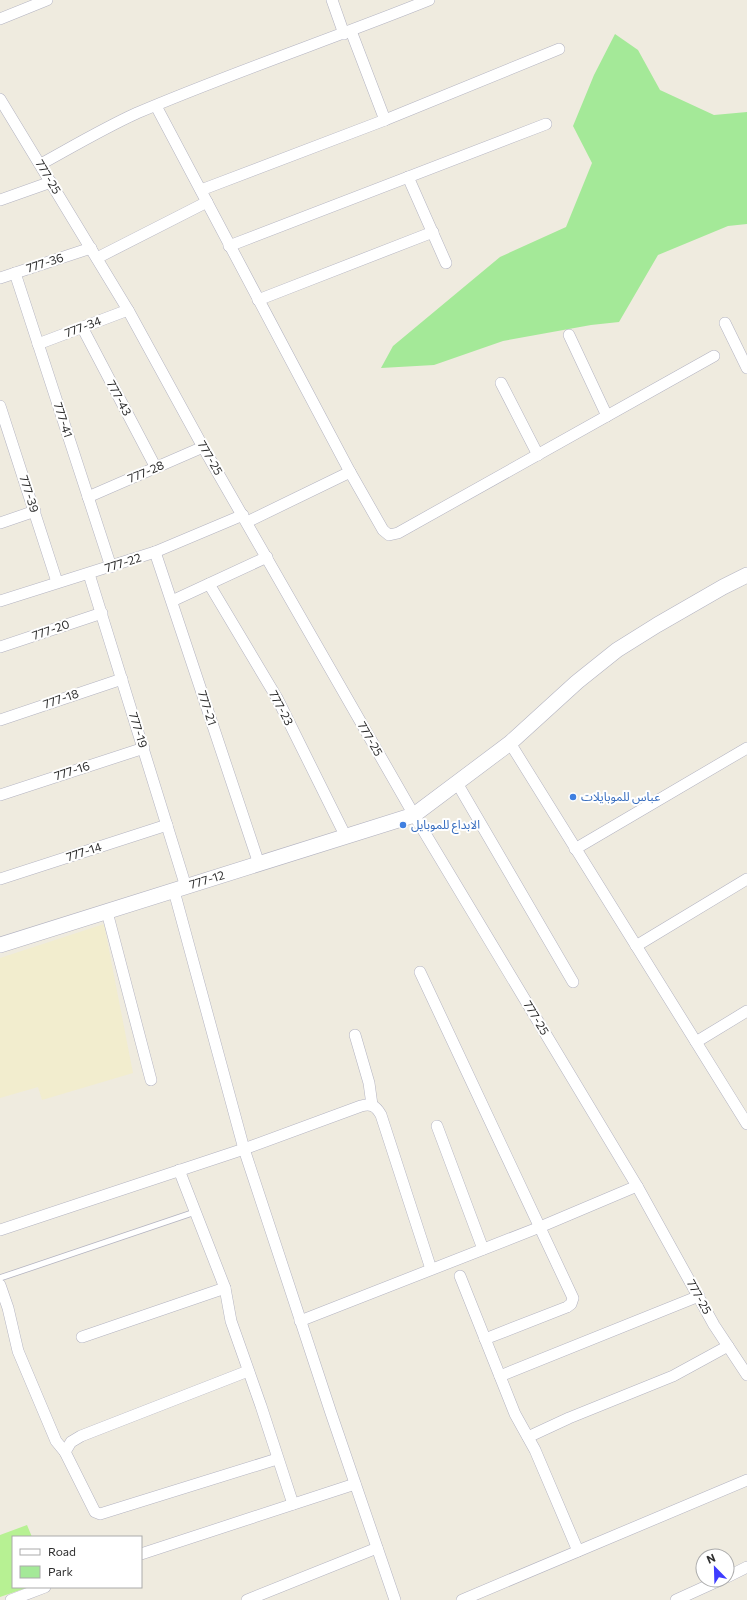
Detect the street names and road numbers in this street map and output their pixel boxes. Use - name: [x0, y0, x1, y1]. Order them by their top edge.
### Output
- street label: 777-25: [33, 157, 65, 196]
- street label: 777-36: [24, 249, 65, 275]
- street label: 777-34: [62, 313, 103, 339]
- street label: 777-43: [105, 377, 135, 418]
- street label: 777-41: [52, 400, 76, 439]
- street label: 777-25: [195, 438, 226, 477]
- street label: 777-28: [125, 457, 166, 485]
- street label: 777-39: [17, 473, 43, 514]
- street label: 777-22: [103, 550, 143, 574]
- street label: 777-20: [30, 616, 71, 642]
- street label: 777-18: [41, 685, 80, 711]
- street label: 777-21: [196, 688, 220, 727]
- street label: 777-23: [267, 688, 297, 728]
- street label: 777-19: [127, 710, 151, 749]
- street label: 777-25: [355, 719, 386, 758]
- street label: 777-16: [52, 758, 91, 782]
- street label: 777-14: [64, 839, 103, 863]
- street label: 777-12: [188, 867, 226, 891]
- street label: 777-25: [521, 998, 553, 1037]
- street label: 777-25: [685, 1277, 715, 1316]

